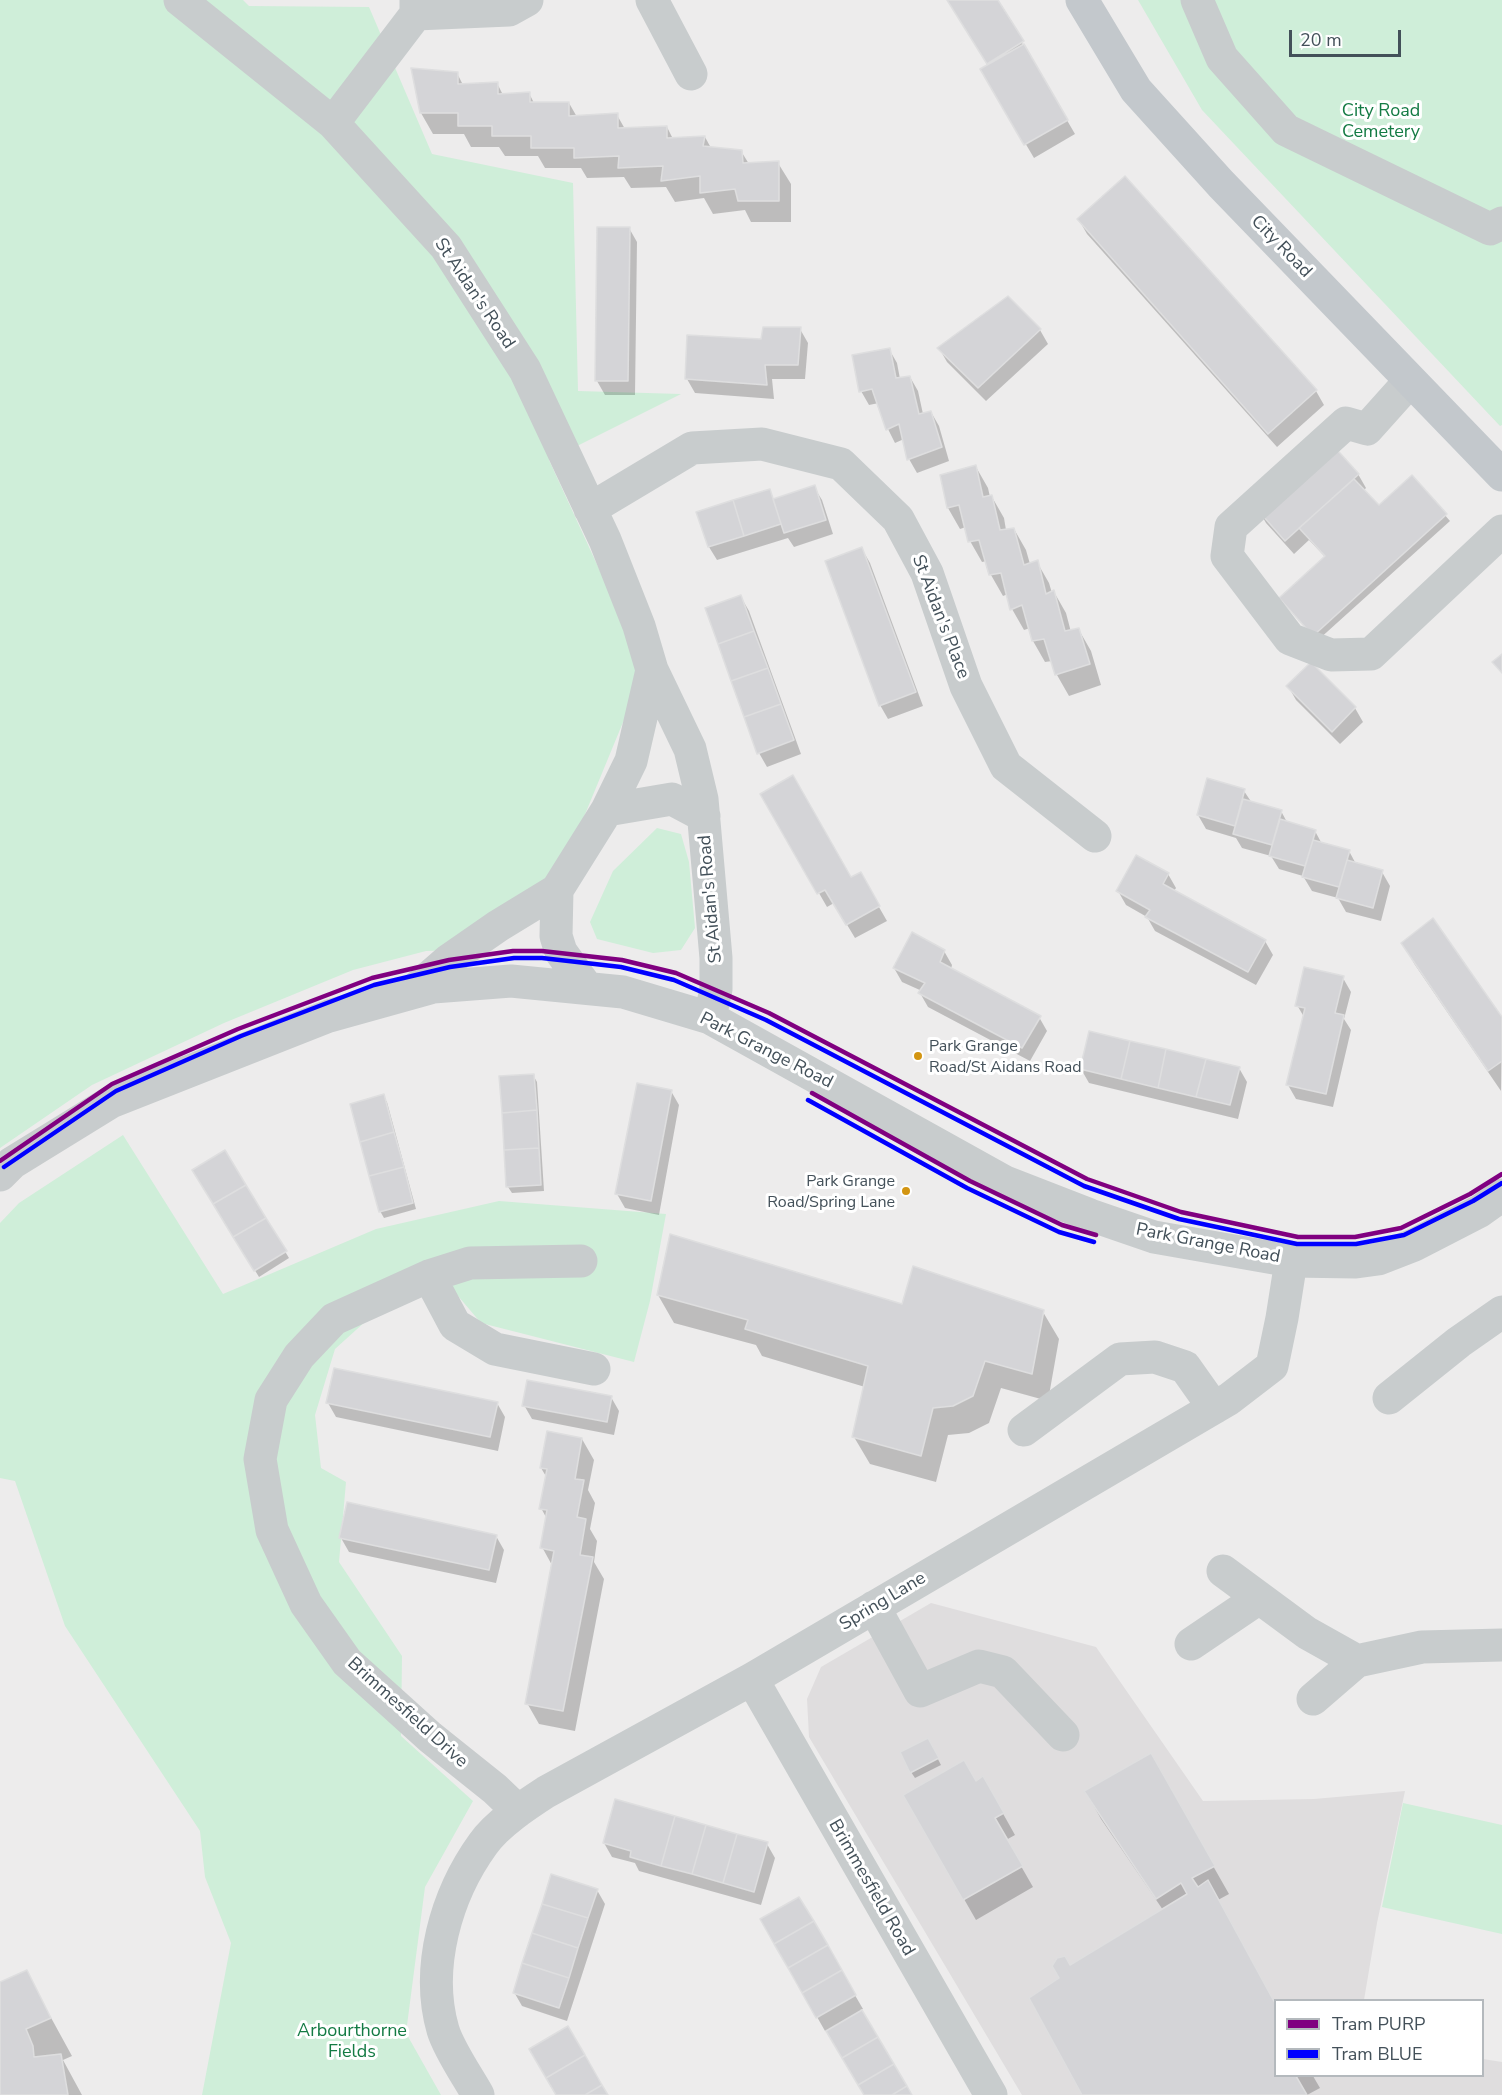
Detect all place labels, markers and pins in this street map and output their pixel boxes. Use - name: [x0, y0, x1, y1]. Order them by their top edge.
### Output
- place label: Park Grange Road/St Aidans Road: [929, 1037, 1082, 1075]
- marker: Park Grange Road/St Aidans Road: [912, 1050, 924, 1062]
- place label: Park Grange Road/Spring Lane: [767, 1172, 895, 1210]
- marker: Park Grange Road/Spring Lane: [900, 1185, 912, 1197]

